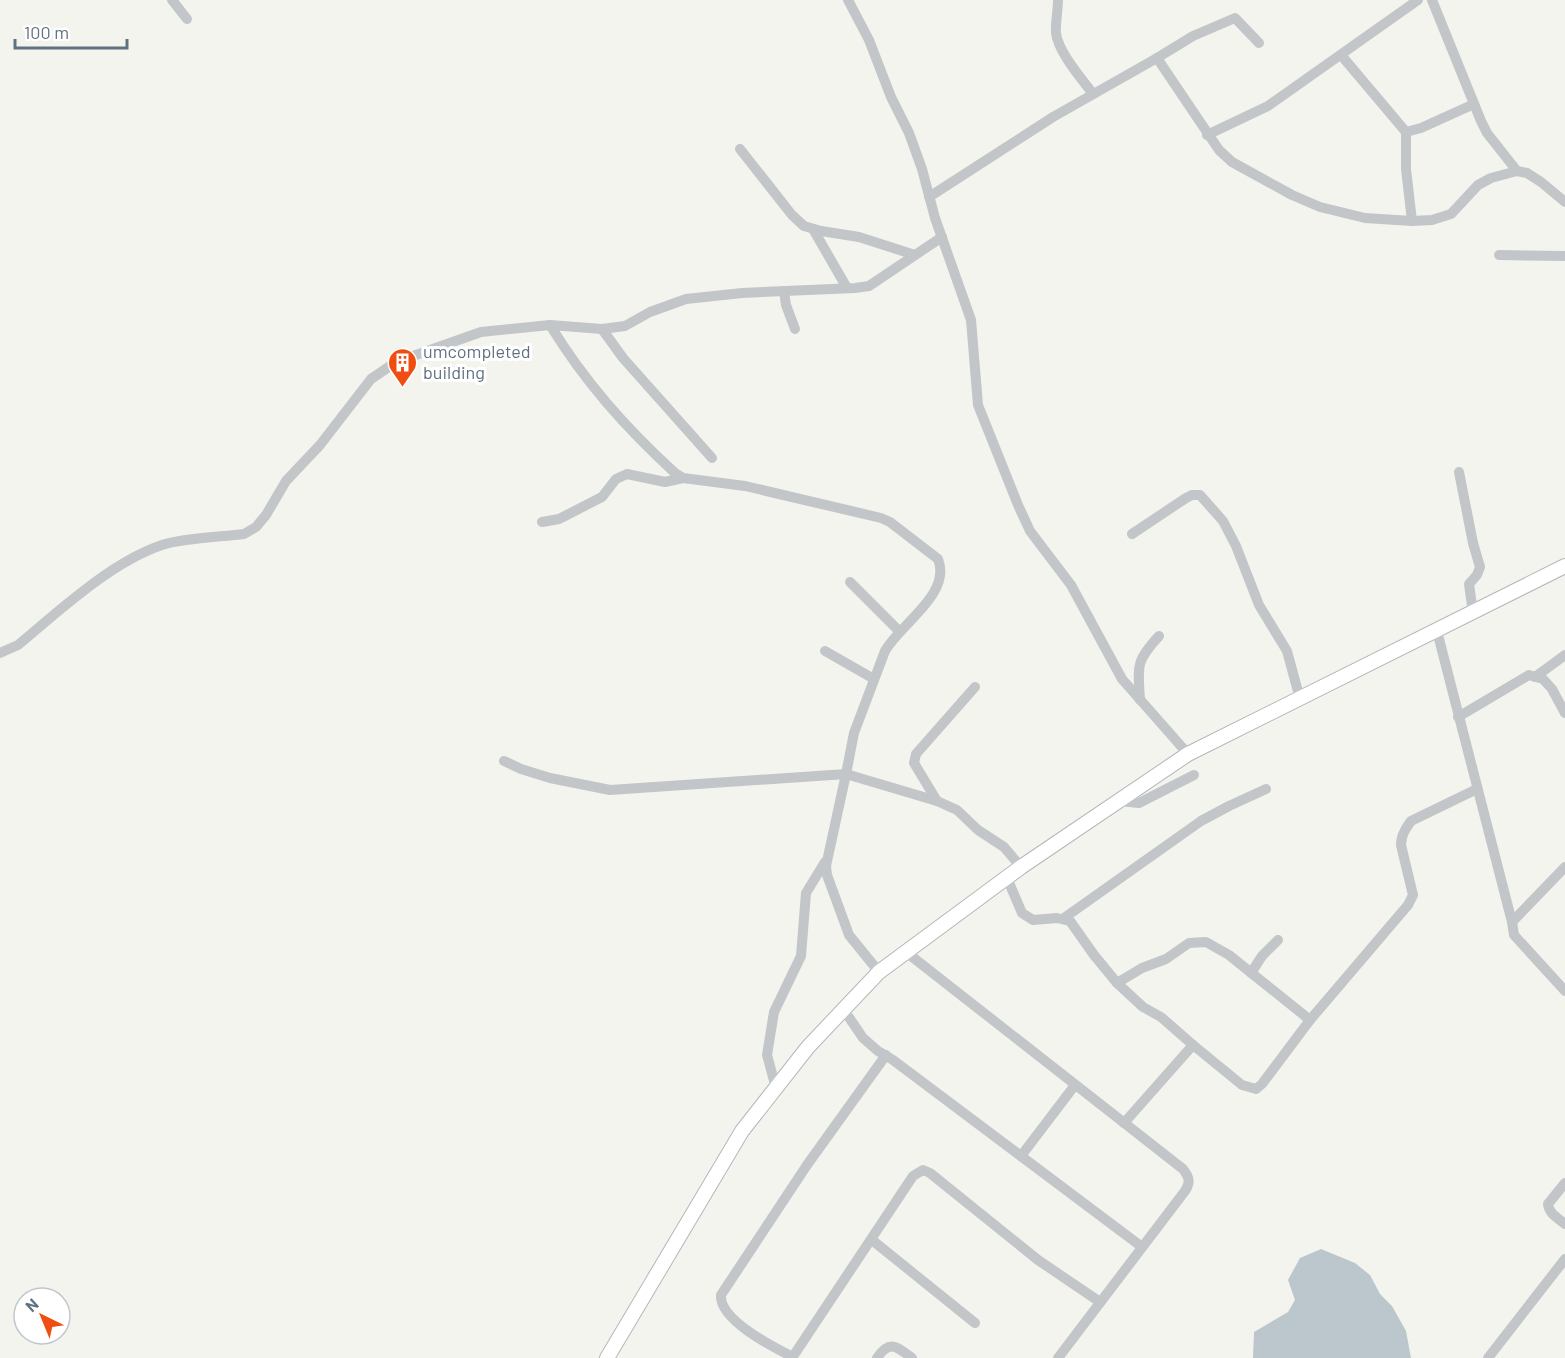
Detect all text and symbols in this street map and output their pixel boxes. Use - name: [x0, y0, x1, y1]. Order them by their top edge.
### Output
- scale bar: [15, 12, 128, 50]
- text: 100 m: [24, 21, 69, 43]
- place label: umcompleted building: [423, 340, 531, 383]
- building icon: umcompleted building: [386, 346, 418, 388]
- north arrow: [12, 1286, 72, 1346]
- text: N: [21, 1294, 42, 1315]

